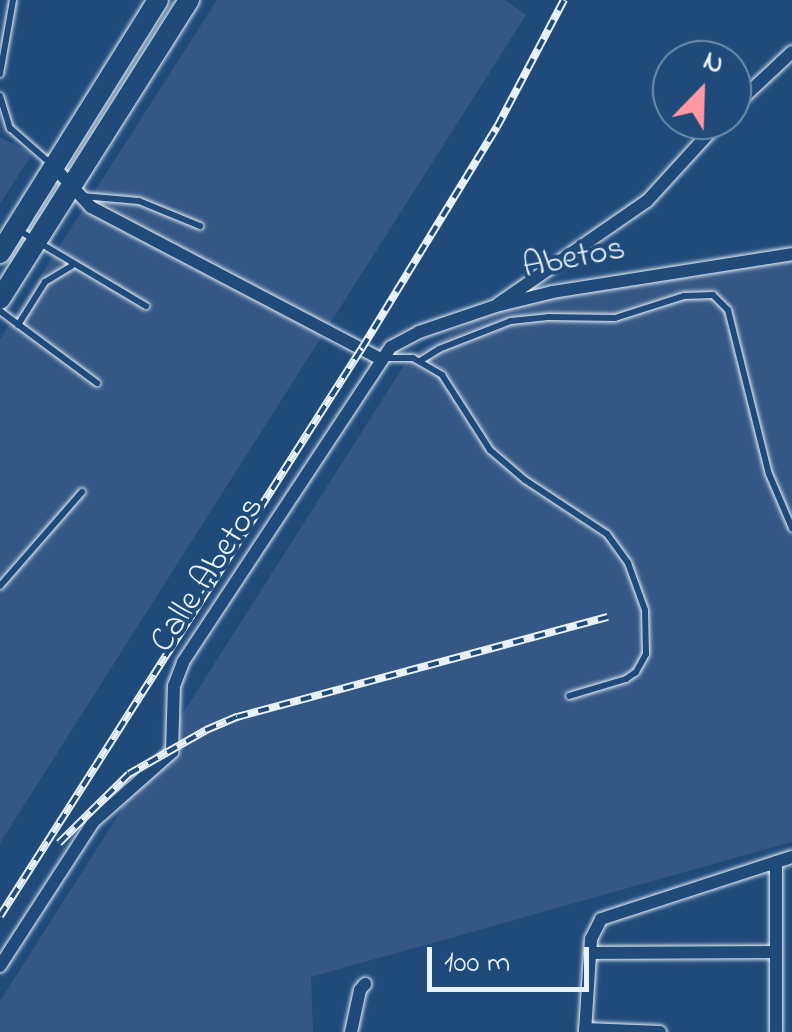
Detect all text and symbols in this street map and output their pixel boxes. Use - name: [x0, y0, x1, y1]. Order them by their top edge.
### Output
- north arrow: [652, 40, 752, 140]
- text: N: [696, 41, 730, 86]
- street label: Abetos: [519, 229, 629, 289]
- street label: Calle Abetos: [142, 489, 274, 661]
- scale bar: [432, 927, 594, 989]
- text: 100 m: [444, 942, 510, 986]

